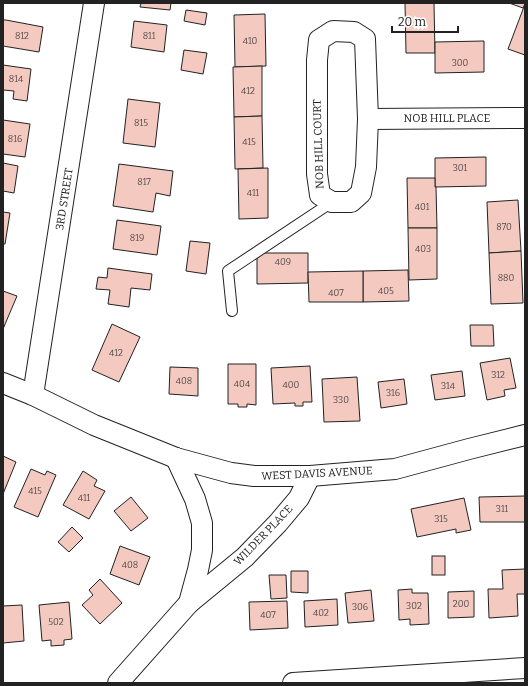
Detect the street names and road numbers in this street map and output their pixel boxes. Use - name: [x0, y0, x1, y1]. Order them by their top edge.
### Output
- street label: NOB HILL COURT: [310, 98, 327, 189]
- street label: NOB HILL PLACE: [404, 112, 491, 125]
- street label: 3RD STREET: [53, 167, 76, 231]
- street label: WEST DAVIS AVENUE: [261, 464, 373, 483]
- street label: WILDER PLACE: [231, 502, 296, 568]

